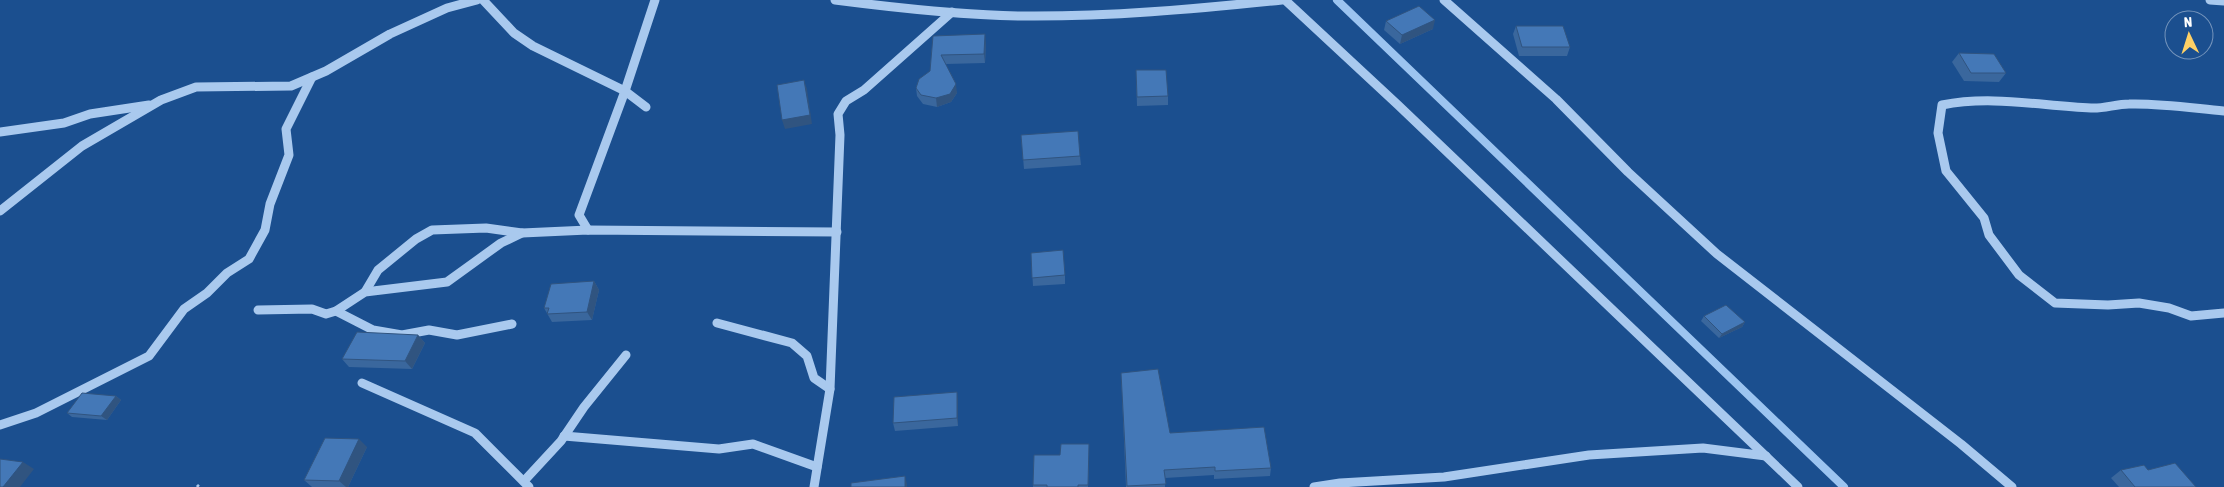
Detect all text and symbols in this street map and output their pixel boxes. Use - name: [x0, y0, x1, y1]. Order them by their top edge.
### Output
- north arrow: [2164, 10, 2214, 60]
- text: N: [2183, 14, 2193, 30]

